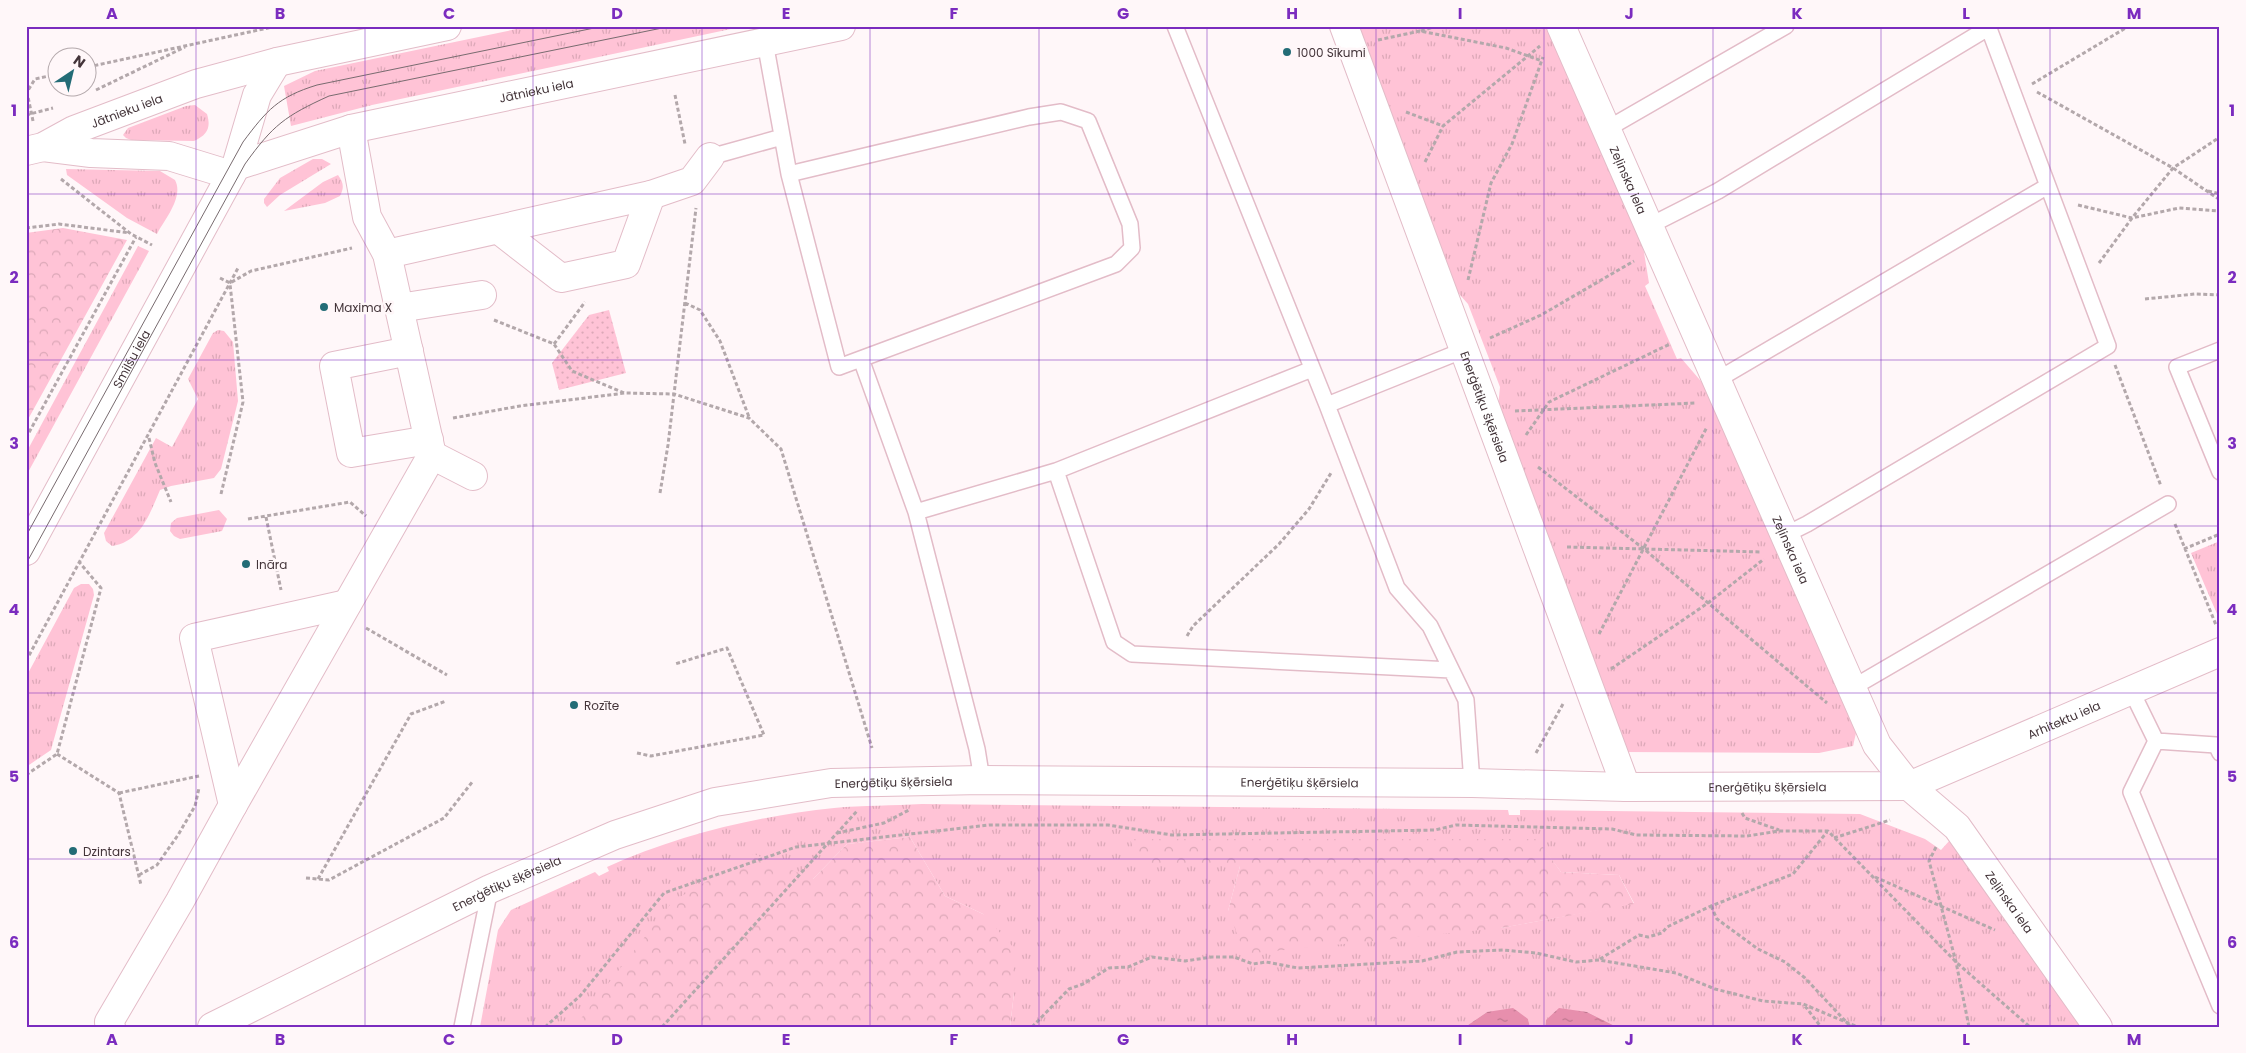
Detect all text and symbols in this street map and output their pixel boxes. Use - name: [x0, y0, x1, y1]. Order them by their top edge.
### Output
- text: A: [106, 2, 118, 25]
- text: B: [275, 2, 285, 25]
- text: C: [443, 2, 455, 25]
- text: D: [611, 2, 623, 25]
- text: E: [782, 2, 790, 25]
- text: F: [950, 2, 959, 25]
- text: G: [1117, 2, 1129, 25]
- text: H: [1286, 2, 1298, 25]
- text: I: [1458, 2, 1462, 25]
- text: J: [1624, 2, 1634, 25]
- text: K: [1791, 2, 1803, 25]
- text: L: [1962, 2, 1970, 25]
- text: M: [2127, 2, 2141, 25]
- place label: 1000 Sīkumi: [1297, 44, 1366, 61]
- marker: 1000 Sīkumi: [1281, 46, 1293, 58]
- north arrow: [48, 48, 98, 98]
- text: N: [69, 50, 90, 73]
- street label: Jātnieku iela: [497, 74, 575, 106]
- street label: Jātnieku iela: [88, 89, 165, 131]
- text: 1: [11, 99, 17, 122]
- text: 1: [2229, 99, 2235, 122]
- street label: Zeļinska iela: [1606, 143, 1651, 217]
- text: 2: [9, 266, 19, 289]
- text: 2: [2227, 266, 2237, 289]
- place label: Maxima X: [334, 299, 392, 316]
- marker: Maxima X: [318, 301, 330, 313]
- street label: Smilšu iela: [108, 327, 154, 391]
- street label: Enerģētiķu šķērsiela: [1457, 348, 1514, 465]
- text: 3: [9, 432, 19, 455]
- text: 3: [2227, 432, 2237, 455]
- street label: Zeļinska iela: [1769, 513, 1814, 586]
- place label: Ināra: [256, 556, 287, 573]
- marker: Ināra: [240, 558, 252, 570]
- text: 4: [9, 598, 20, 621]
- text: 4: [2227, 598, 2238, 621]
- street label: Arhitektu iela: [2025, 696, 2103, 743]
- place label: Rozīte: [584, 697, 619, 714]
- marker: Rozīte: [568, 699, 580, 711]
- text: 5: [9, 765, 19, 788]
- text: 5: [2227, 765, 2237, 788]
- street label: Enerģētiķu šķērsiela: [834, 772, 953, 791]
- street label: Enerģētiķu šķērsiela: [1241, 773, 1359, 791]
- street label: Enerģētiķu šķērsiela: [1709, 778, 1827, 795]
- place label: Dzintars: [83, 843, 131, 860]
- marker: Dzintars: [67, 845, 79, 857]
- street label: Enerģētiķu šķērsiela: [449, 851, 564, 915]
- street label: Zeļinska iela: [1982, 867, 2038, 936]
- text: 6: [9, 931, 19, 954]
- text: 6: [2227, 931, 2237, 954]
- text: A: [106, 1028, 118, 1051]
- text: B: [275, 1028, 285, 1051]
- text: C: [443, 1028, 455, 1051]
- text: D: [611, 1028, 623, 1051]
- text: E: [782, 1028, 790, 1051]
- text: F: [950, 1028, 959, 1051]
- text: G: [1117, 1028, 1129, 1051]
- text: H: [1286, 1028, 1298, 1051]
- text: I: [1458, 1028, 1462, 1051]
- text: J: [1624, 1028, 1634, 1051]
- text: K: [1791, 1028, 1803, 1051]
- text: L: [1962, 1028, 1970, 1051]
- text: M: [2127, 1028, 2141, 1051]

